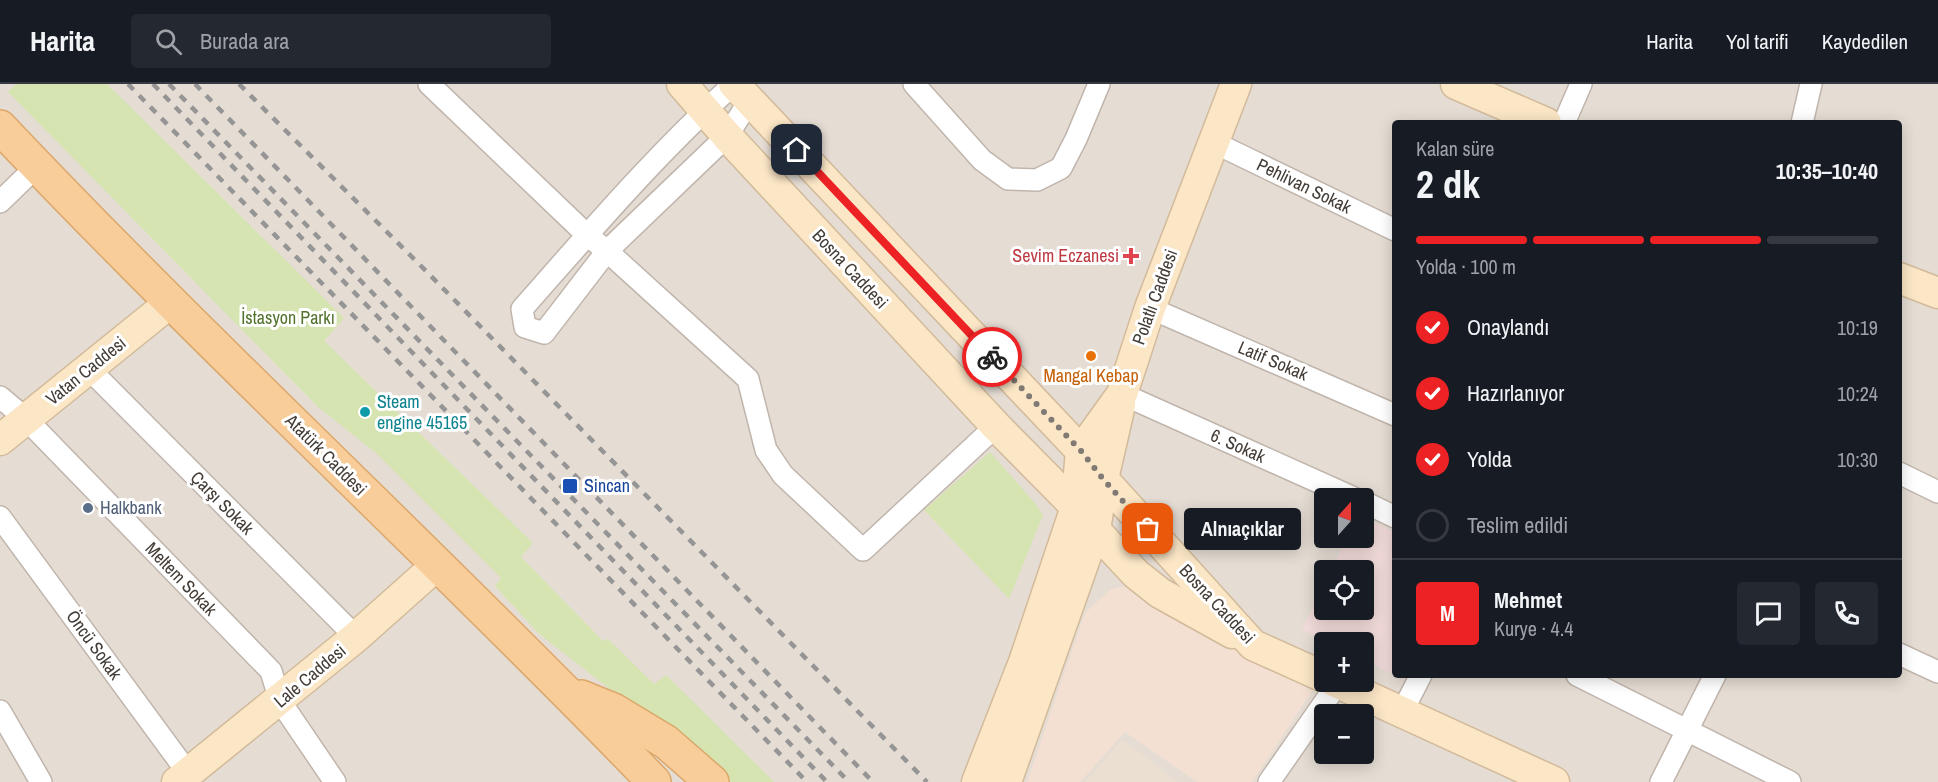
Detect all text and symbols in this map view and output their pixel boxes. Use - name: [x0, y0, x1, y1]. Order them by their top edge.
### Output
- search box: [131, 14, 551, 68]
- text: Harita: [30, 22, 95, 60]
- icon: search: [152, 25, 185, 58]
- text: Burada ara: [200, 26, 289, 56]
- text: Harita: [1646, 27, 1693, 56]
- text: Yol tarifi: [1726, 27, 1789, 56]
- text: Kaydedilen: [1822, 27, 1908, 56]
- pin: [771, 124, 822, 175]
- icon: home: [780, 133, 813, 166]
- text: Kalan süre: [1416, 135, 1494, 162]
- street label: Pehlivan Sokak: [1253, 152, 1356, 220]
- text: 10:35–10:40: [1776, 156, 1878, 186]
- text: 2 dk: [1416, 158, 1480, 210]
- street label: Bosna Caddesi: [807, 223, 894, 314]
- place label: Sevim Eczanesi: [1012, 243, 1119, 268]
- street label: Polatlı Caddesi: [1126, 246, 1183, 348]
- marker: Sevim Eczanesi: [1124, 249, 1138, 263]
- text: Yolda · 100 m: [1416, 253, 1516, 280]
- park label: İstasyon Parkı: [241, 305, 335, 330]
- icon: check: [1416, 311, 1449, 344]
- text: Onaylandı: [1467, 312, 1549, 342]
- text: 10:19: [1837, 314, 1878, 341]
- courier: [962, 327, 1022, 387]
- street label: Vatan Caddesi: [40, 331, 131, 411]
- street label: Latif Sokak: [1234, 335, 1313, 387]
- icon: bike: [976, 341, 1009, 374]
- marker: Mangal Kebap: [1084, 349, 1098, 363]
- place label: Mangal Kebap: [1043, 363, 1139, 388]
- icon: check: [1416, 377, 1449, 410]
- text: Hazırlanıyor: [1467, 378, 1564, 408]
- text: 10:24: [1837, 380, 1878, 407]
- place label: Steam engine 45165: [377, 389, 467, 435]
- marker: Steam engine 45165: [358, 405, 372, 419]
- street label: Atatürk Caddesi: [279, 408, 373, 501]
- street label: 6. Sokak: [1207, 422, 1270, 469]
- icon: check: [1416, 443, 1449, 476]
- text: Yolda: [1467, 444, 1512, 474]
- text: 10:30: [1837, 446, 1878, 473]
- street label: Çarşı Sokak: [185, 465, 260, 540]
- place label: Sincan: [584, 473, 630, 498]
- marker: Sincan: [561, 477, 579, 495]
- north arrow: [1314, 488, 1374, 548]
- map controls: [1314, 488, 1374, 764]
- place label: Halkbank: [100, 495, 162, 520]
- marker: Halkbank: [81, 501, 95, 515]
- pin: [1122, 503, 1173, 554]
- callout: Alnıaçıklar: [1184, 508, 1301, 550]
- text: Teslim edildi: [1467, 510, 1568, 540]
- icon: bag: [1131, 512, 1164, 545]
- text: Alnıaçıklar: [1201, 515, 1284, 542]
- street label: Meltem Sokak: [140, 536, 223, 621]
- street label: Bosna Caddesi: [1174, 558, 1261, 649]
- button: locate: [1314, 560, 1374, 620]
- button: chat: [1737, 582, 1800, 645]
- button: phone: [1815, 582, 1878, 645]
- text: Mehmet: [1494, 585, 1562, 615]
- text: M: [1440, 598, 1455, 628]
- street label: Öncü Sokak: [61, 605, 129, 685]
- text: Kurye · 4.4: [1494, 615, 1573, 642]
- button: +: [1314, 632, 1374, 692]
- street label: Lale Caddesi: [268, 638, 351, 713]
- button: −: [1314, 704, 1374, 764]

